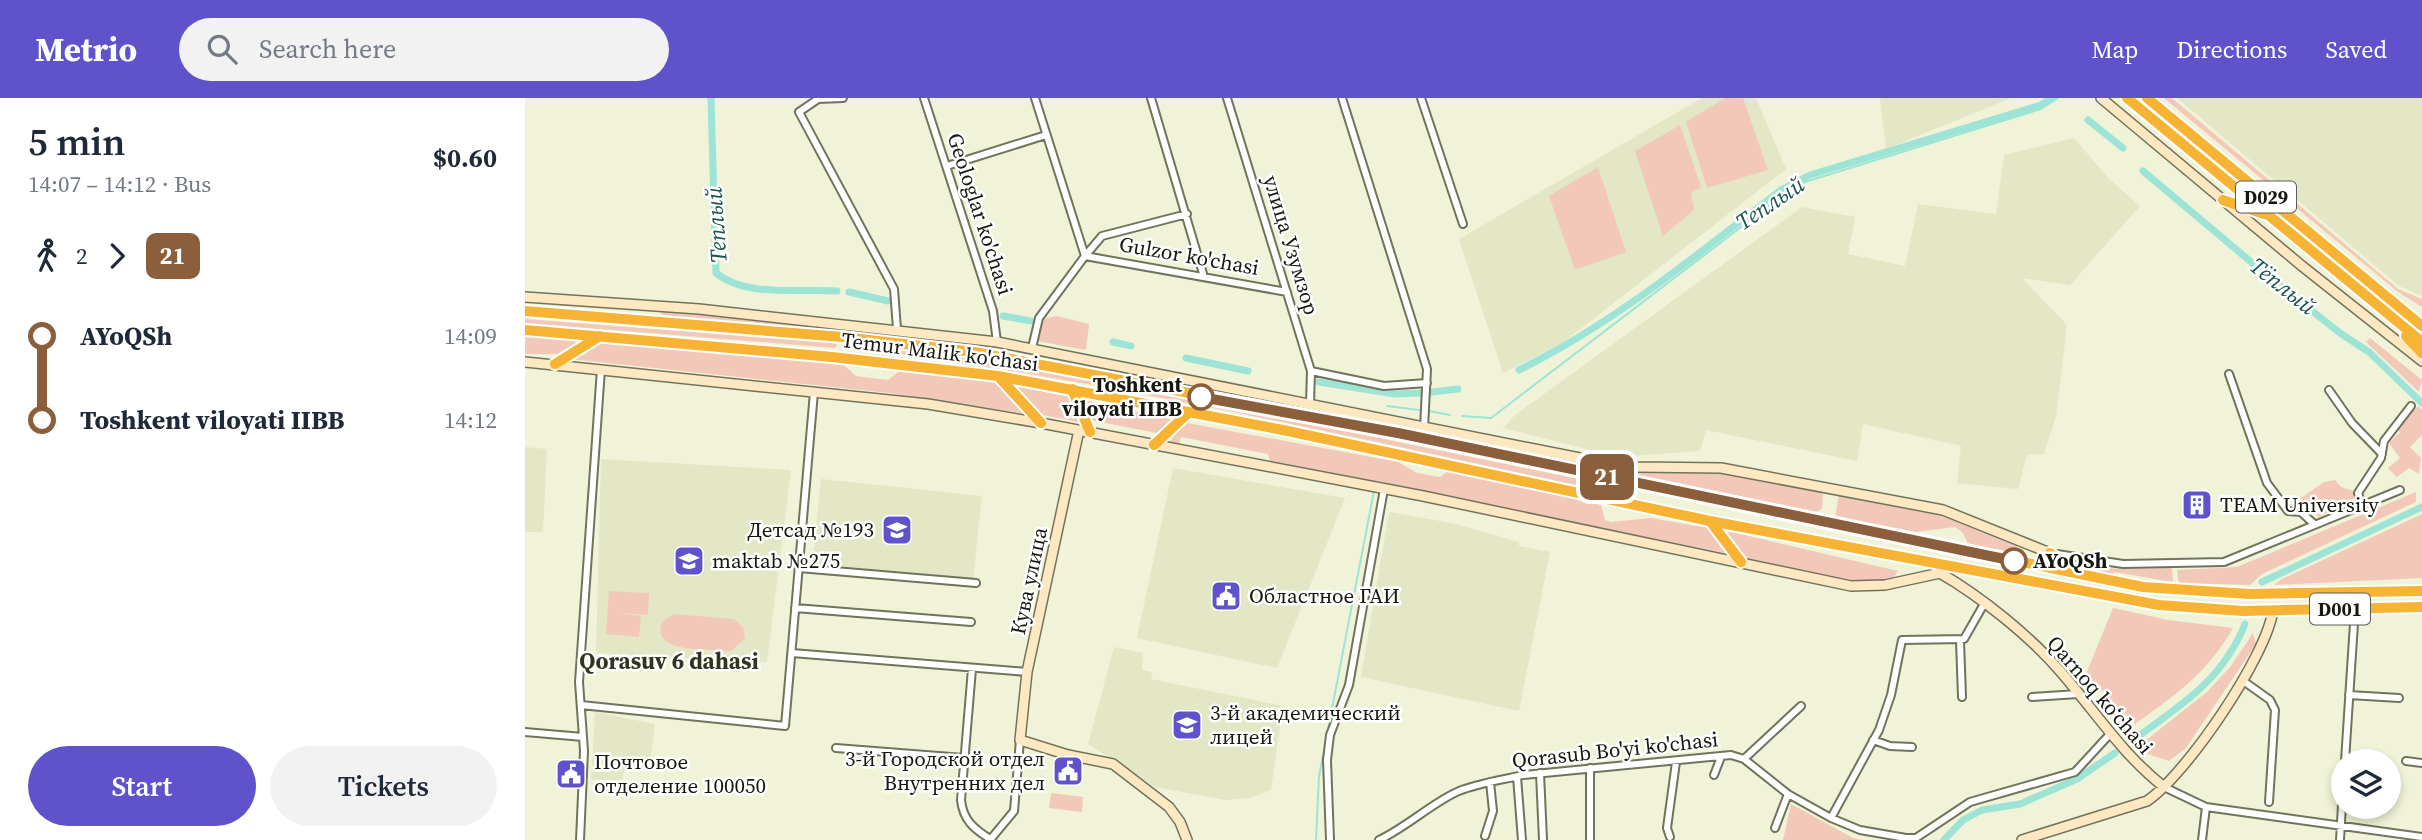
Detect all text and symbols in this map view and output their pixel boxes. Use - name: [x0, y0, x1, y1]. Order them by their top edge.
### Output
- search box: [179, 18, 669, 81]
- text: Metrio: [35, 27, 137, 72]
- icon: search: [203, 30, 241, 68]
- text: Search here: [259, 31, 396, 67]
- text: Map: [2091, 33, 2138, 66]
- text: Directions: [2176, 33, 2287, 66]
- text: Saved: [2325, 33, 2387, 66]
- text: 5 min: [28, 116, 126, 168]
- street label: Geologlar ko'chasi: [941, 129, 1020, 299]
- text: $0.60: [433, 140, 497, 176]
- text: 14:07 – 14:12 · Bus: [28, 168, 211, 200]
- water label: Теплый: [1729, 168, 1811, 238]
- street label: улица Узумзор: [1256, 171, 1326, 318]
- road number: D029: [2236, 181, 2296, 212]
- water label: Теплый: [697, 186, 735, 264]
- street label: Gulzor ko'chasi: [1117, 229, 1261, 282]
- icon: walk: [28, 237, 66, 275]
- icon: forward: [98, 237, 136, 275]
- text: 21: [160, 239, 186, 272]
- text: 2: [76, 240, 88, 272]
- water label: Тёплый: [2243, 250, 2323, 322]
- text: AYoQSh: [80, 318, 172, 354]
- text: 14:09: [444, 320, 497, 352]
- street label: Temur Malik ko'chasi: [840, 325, 1040, 378]
- place label: Toshkent viloyati IIBB: [1061, 370, 1182, 423]
- marker: Toshkent viloyati IIBB: [1188, 384, 1214, 410]
- text: Toshkent viloyati IIBB: [80, 402, 344, 438]
- text: 14:12: [444, 404, 497, 436]
- line badge: 21: [1575, 454, 1639, 500]
- text: 21: [1594, 460, 1620, 493]
- building icon: TEAM University: [2180, 488, 2214, 522]
- place label: TEAM University: [2220, 490, 2379, 519]
- school or university icon: Детсад №193: [880, 513, 914, 547]
- place label: Детсад №193: [747, 515, 874, 544]
- street label: Кува улица: [1003, 524, 1054, 637]
- school or university icon: maktab №275: [672, 544, 706, 578]
- place label: maktab №275: [712, 546, 840, 575]
- place label: AYoQSh: [2033, 546, 2108, 575]
- marker: AYoQSh: [2001, 548, 2027, 574]
- public building icon: Областное ГАИ: [1209, 579, 1243, 613]
- place label: Областное ГАИ: [1249, 581, 1400, 610]
- road number: D001: [2310, 594, 2370, 624]
- street label: Qarnoq koʻchasi: [2041, 629, 2160, 760]
- district label: Qorasuv 6 dahasi: [579, 645, 759, 677]
- place label: 3-й академический лицей: [1210, 698, 1401, 751]
- school or university icon: 3-й академический лицей: [1170, 708, 1204, 742]
- street label: Qorasub Bo'yi ko'chasi: [1510, 724, 1719, 775]
- place label: 3-й Городской отдел Внутренних дел: [845, 744, 1045, 797]
- button: Start: [28, 746, 256, 826]
- button: Tickets: [270, 746, 497, 826]
- place label: Почтовое отделение 100050: [594, 747, 766, 800]
- map controls: [2331, 749, 2401, 819]
- button: layers: [2331, 749, 2401, 819]
- public building icon: 3-й Городской отдел Внутренних дел: [1051, 754, 1085, 788]
- public building icon: Почтовое отделение 100050: [554, 757, 588, 791]

